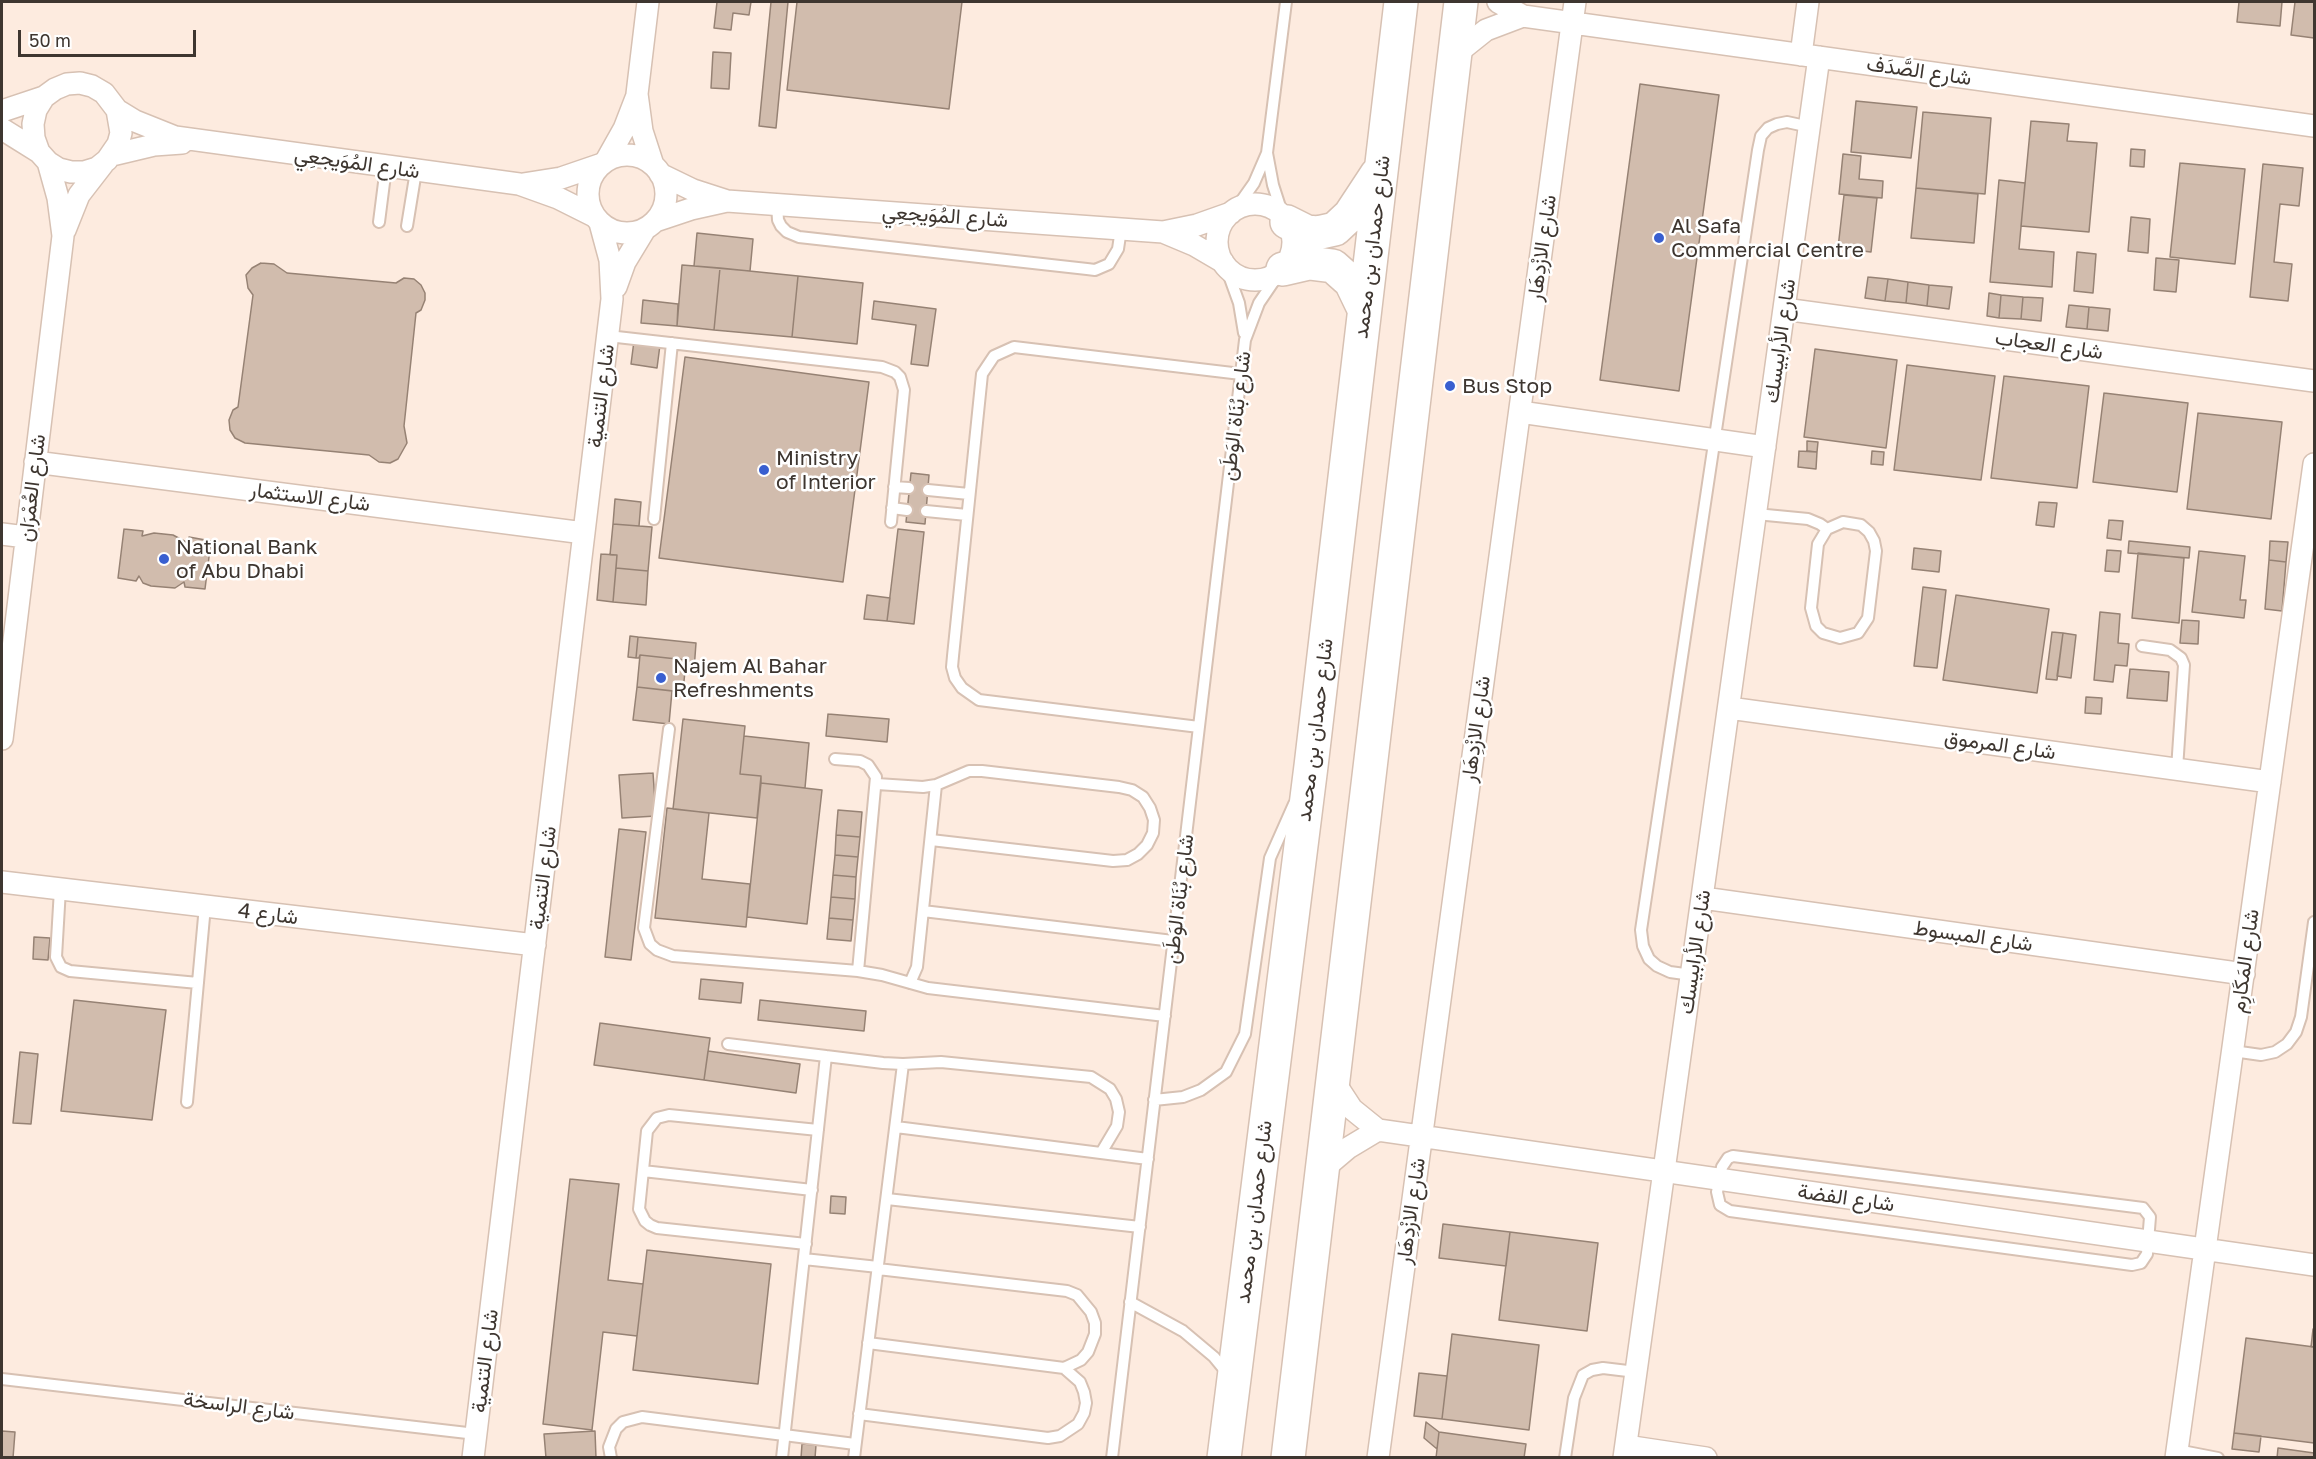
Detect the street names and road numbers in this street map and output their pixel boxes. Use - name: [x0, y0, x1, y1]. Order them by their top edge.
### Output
- street label: شارع الصَّدَف: [1865, 51, 1973, 91]
- street label: شارع المُوَيجعِي: [293, 142, 421, 184]
- street label: شارع حمدان بن محمد: [1348, 154, 1396, 340]
- street label: شارع الازْدِهَار: [1522, 193, 1562, 303]
- street label: شارع المُوَيجعِي: [881, 199, 1009, 233]
- street label: شارع الأرابيسك: [1759, 277, 1801, 405]
- street label: شارع العجاب: [1993, 325, 2105, 365]
- street label: شارع التنمية: [582, 343, 620, 449]
- street label: شارع بُنَاة الوَطَن: [1216, 350, 1256, 482]
- street label: شارع العُمْرَان: [13, 433, 51, 543]
- street label: شارع الاستثمار: [248, 477, 372, 517]
- street label: شارع حمدان بن محمد: [1291, 637, 1339, 823]
- street label: شارع الازْدِهَار: [1456, 674, 1496, 784]
- street label: شارع المرموق: [1943, 725, 2057, 765]
- street label: شارع التنمية: [524, 825, 562, 931]
- street label: شارع بُنَاة الوَطَن: [1159, 833, 1199, 965]
- street label: شارع الأرابيسك: [1674, 888, 1716, 1016]
- street label: شارع 4: [237, 898, 299, 930]
- street label: شارع المَكَارِم: [2225, 907, 2265, 1015]
- street label: شارع المبسوط: [1912, 915, 2034, 957]
- street label: شارع حمدان بن محمد: [1230, 1119, 1278, 1305]
- street label: شارع الازْدِهَار: [1391, 1156, 1431, 1266]
- street label: شارع الفضة: [1796, 1179, 1896, 1217]
- street label: شارع التنمية: [466, 1308, 504, 1414]
- street label: شارع الراسخة: [182, 1387, 296, 1425]

